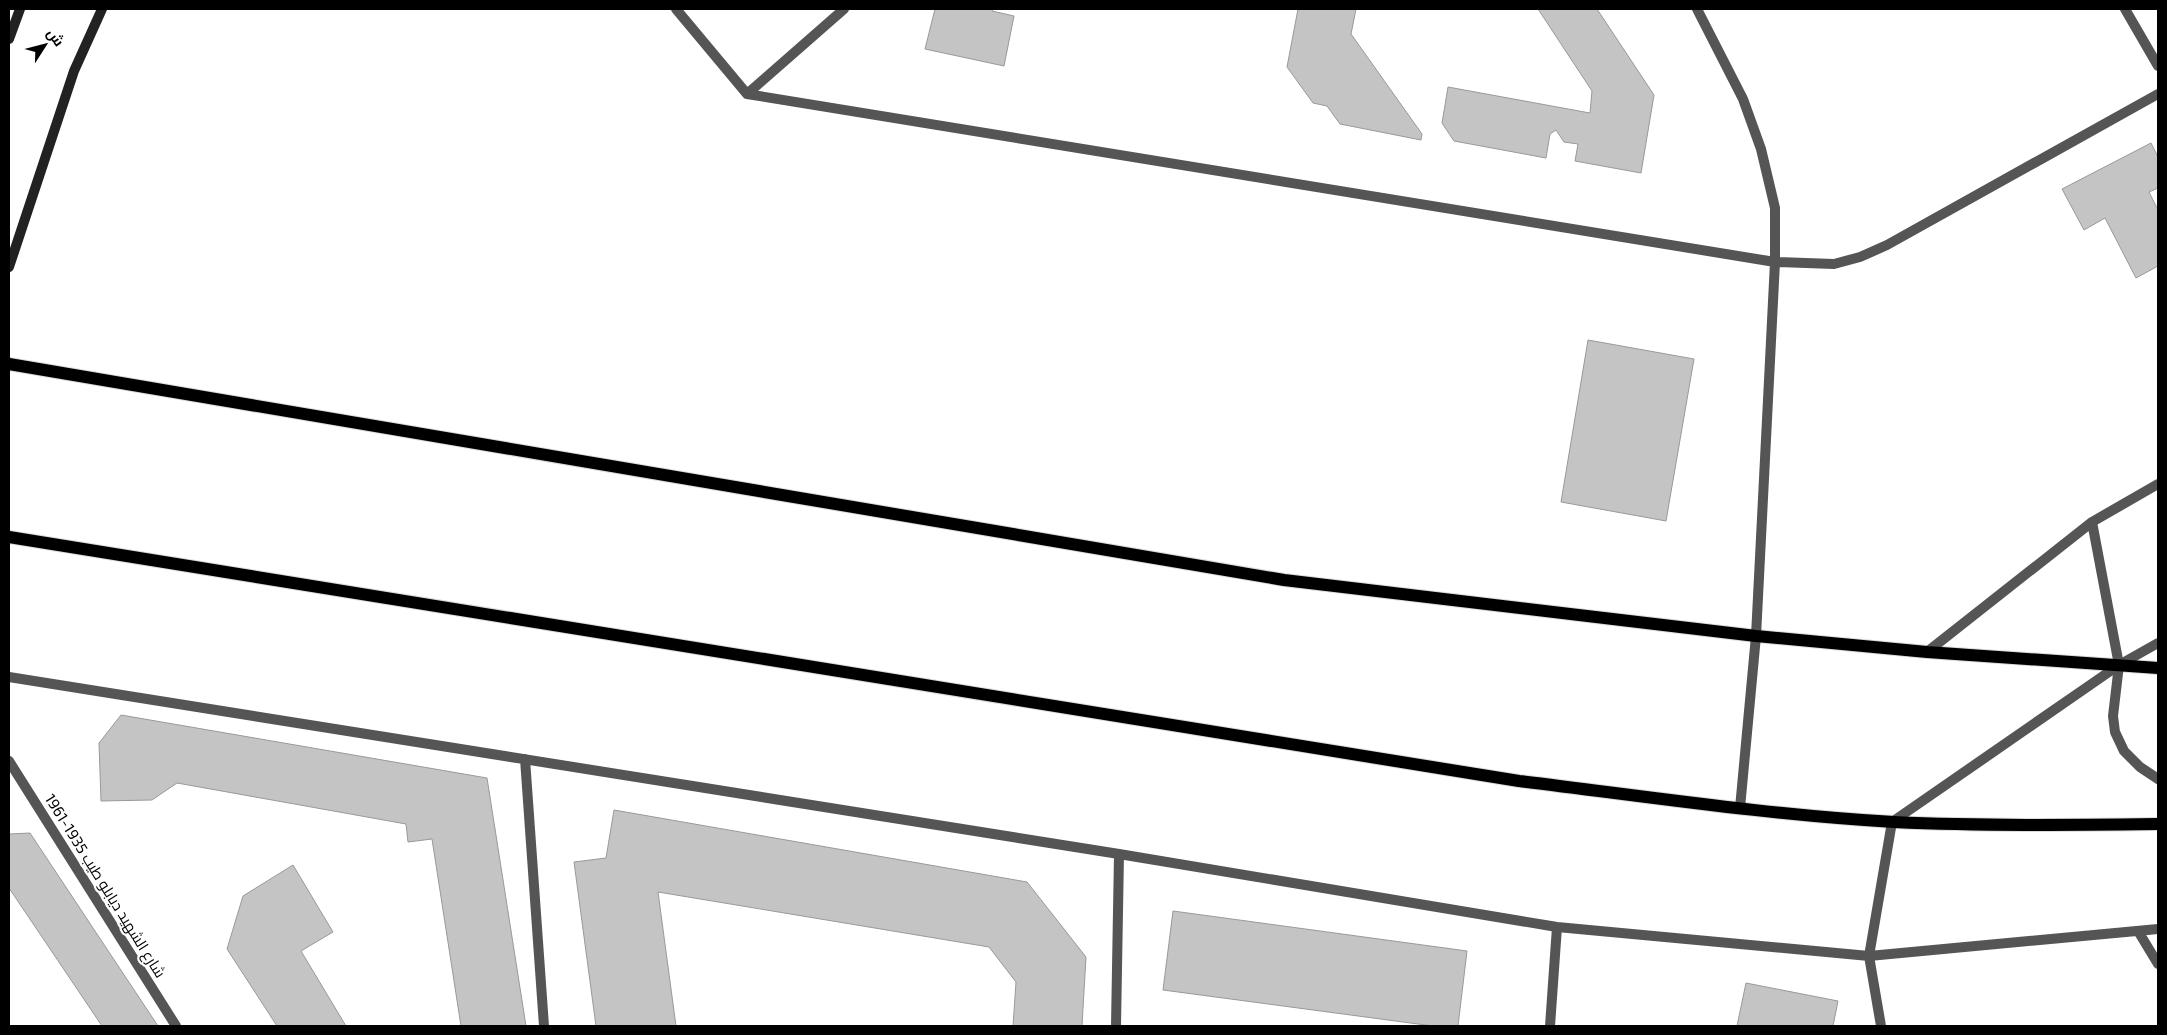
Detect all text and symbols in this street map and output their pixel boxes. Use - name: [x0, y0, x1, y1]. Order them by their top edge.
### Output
- north arrow: [20, 20, 70, 70]
- text: ش: [43, 25, 68, 50]
- street label: شارع الشهيد ديابلو طيب 1935-1961: [39, 790, 170, 982]

